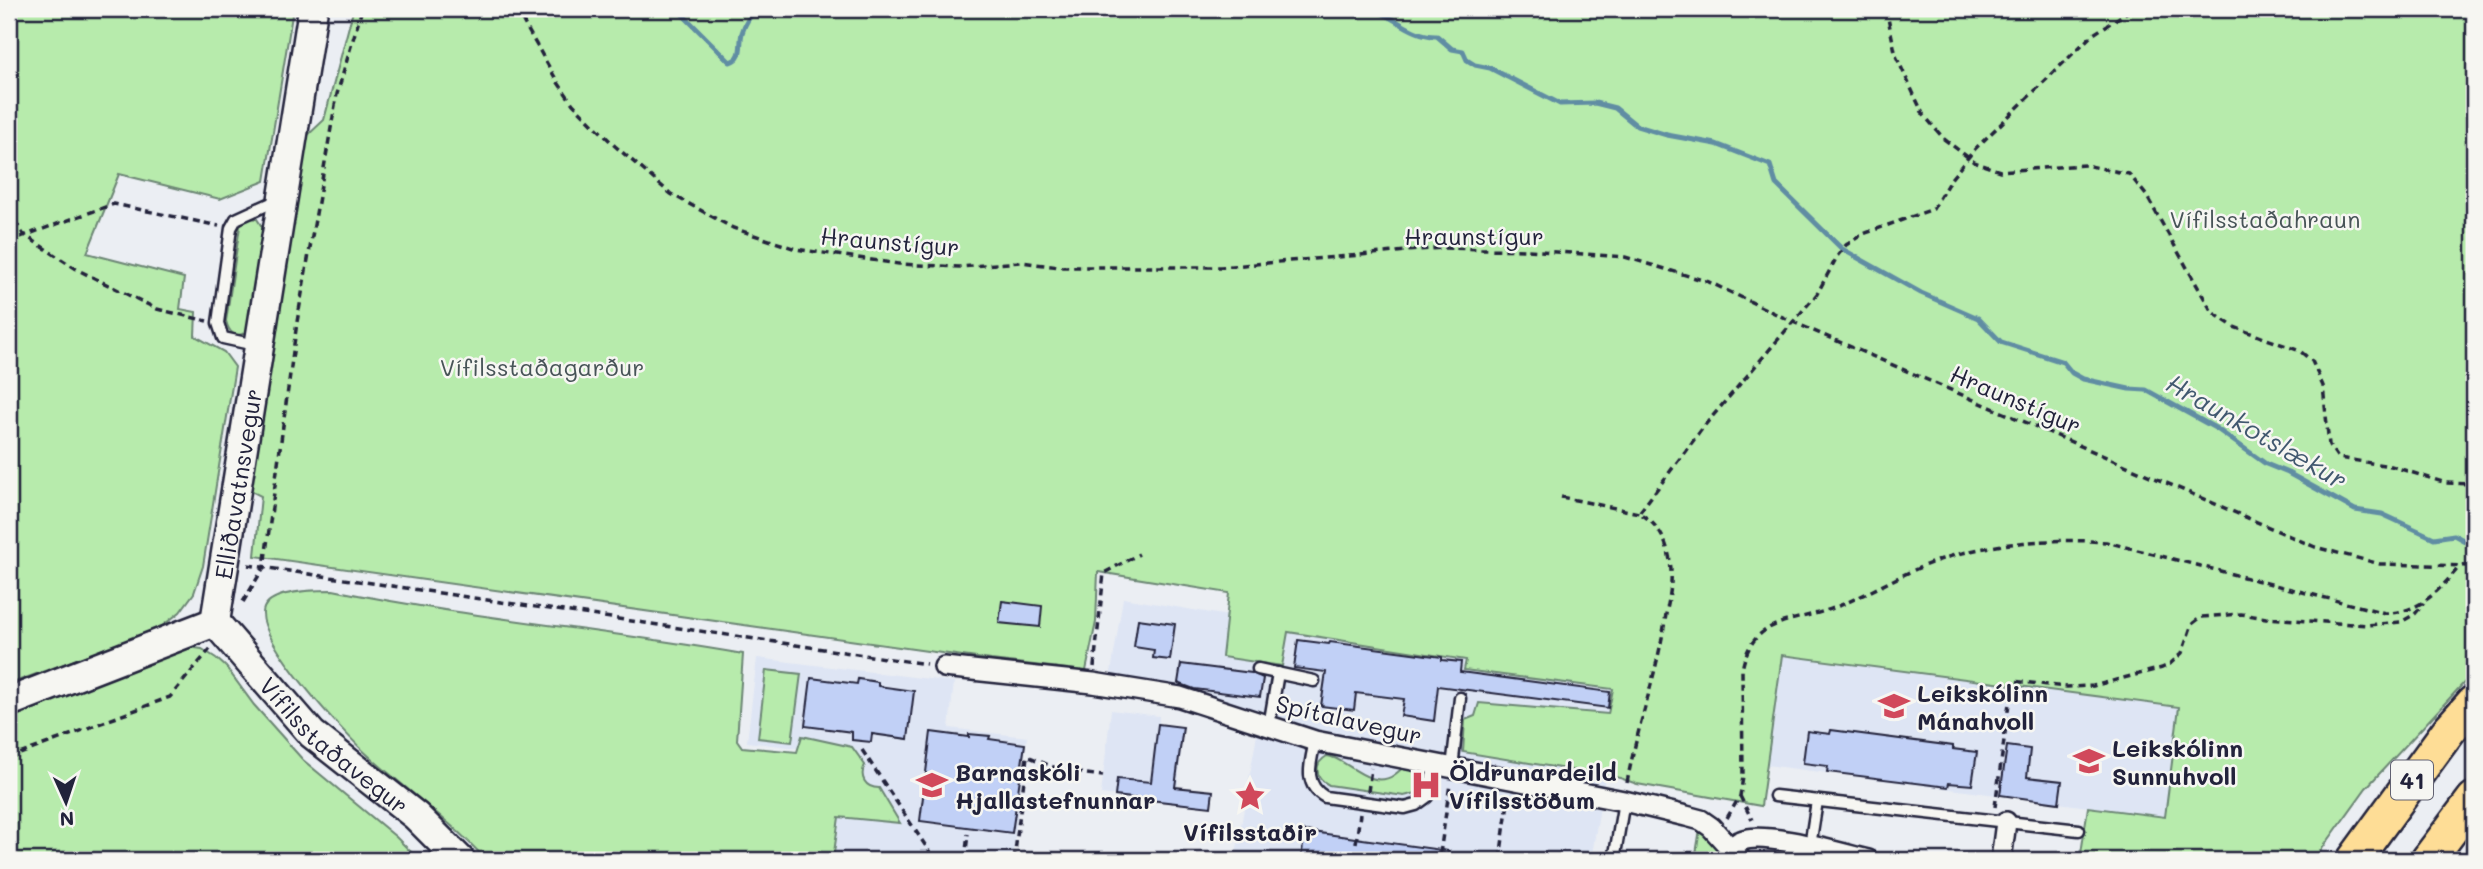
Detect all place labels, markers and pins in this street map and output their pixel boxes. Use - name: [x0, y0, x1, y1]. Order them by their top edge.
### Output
- place label: Leikskólinn Mánahvoll: [1917, 677, 2048, 736]
- school or university icon: Leikskólinn Mánahvoll: [1877, 689, 1911, 723]
- place label: Leikskólinn Sunnuhvoll: [2112, 732, 2243, 791]
- school or university icon: Leikskólinn Sunnuhvoll: [2072, 744, 2106, 778]
- place label: Barnaskóli Hjallastefnunnar: [955, 756, 1155, 815]
- place label: Öldrunardeild Vífilsstöðum: [1449, 756, 1617, 815]
- school or university icon: Barnaskóli Hjallastefnunnar: [915, 768, 949, 802]
- hospital icon: Öldrunardeild Vífilsstöðum: [1409, 768, 1443, 802]
- place icon: Vífilsstaðir: [1233, 779, 1267, 813]
- place label: Vífilsstaðir: [1183, 816, 1317, 847]

